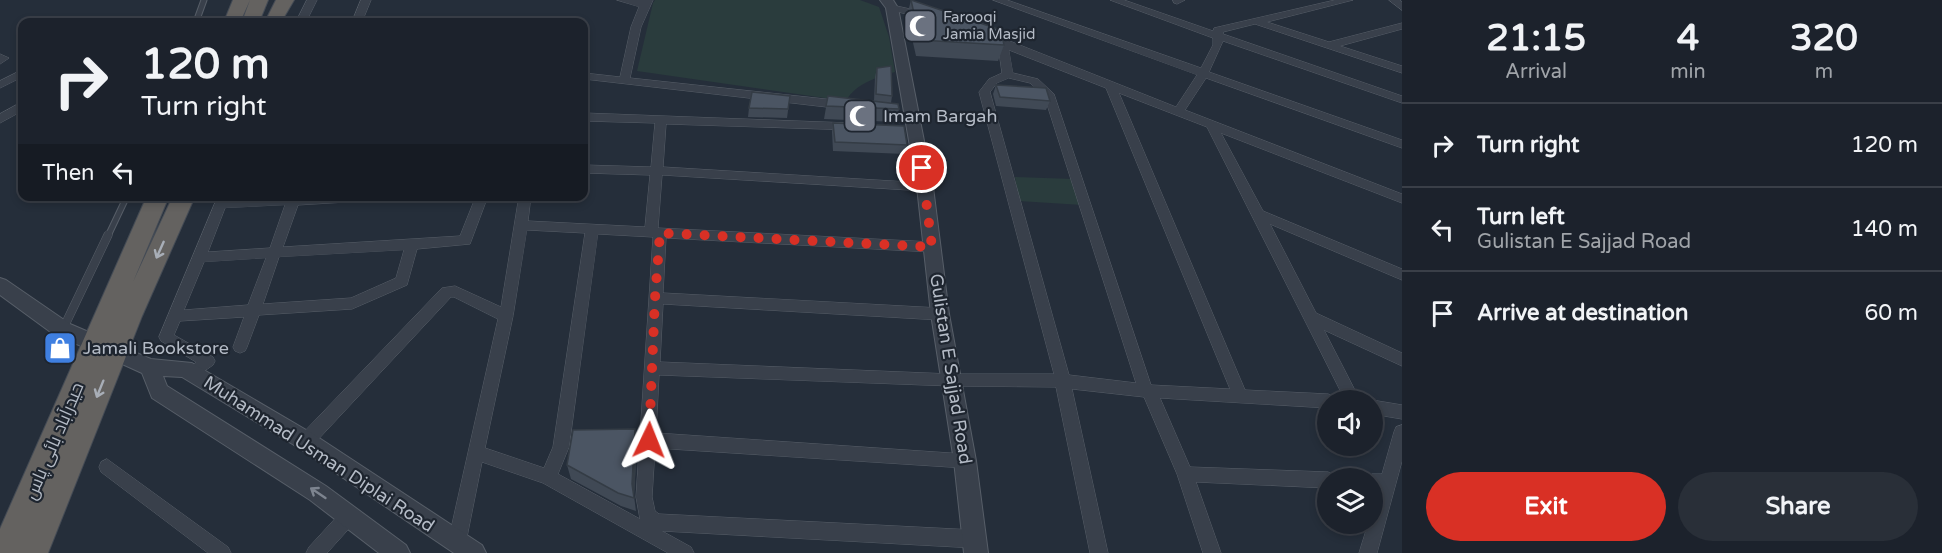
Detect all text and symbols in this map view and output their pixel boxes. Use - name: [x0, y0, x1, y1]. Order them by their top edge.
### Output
- mosque icon: Farooqi Jamia Masjid: [902, 8, 938, 44]
- place label: Farooqi Jamia Masjid: [943, 8, 1035, 43]
- text: 21:15: [1486, 17, 1586, 60]
- text: 4: [1677, 17, 1699, 60]
- text: 320: [1790, 17, 1858, 60]
- text: 120 m: [141, 39, 270, 90]
- icon: right: [42, 42, 120, 120]
- text: Arrival: [1505, 60, 1567, 84]
- text: min: [1670, 60, 1706, 84]
- text: m: [1815, 60, 1833, 84]
- text: Turn right: [141, 90, 267, 123]
- mosque icon: Imam Bargah: [842, 98, 878, 134]
- place label: Imam Bargah: [883, 105, 997, 127]
- icon: right: [1426, 129, 1459, 162]
- text: Turn right: [1477, 132, 1579, 158]
- text: 120 m: [1851, 132, 1918, 158]
- pin: [896, 142, 947, 193]
- icon: arrive: [905, 151, 938, 184]
- icon: left: [107, 156, 140, 189]
- text: Then: [42, 160, 95, 186]
- text: Turn left: [1477, 204, 1565, 230]
- icon: left: [1426, 213, 1459, 246]
- text: 140 m: [1851, 216, 1918, 242]
- text: Gulistan E Sajjad Road: [1477, 230, 1691, 254]
- one-way arrow: [154, 240, 165, 258]
- street label: Gulistan E Sajjad Road: [925, 272, 977, 466]
- icon: arrive: [1426, 297, 1459, 330]
- text: Arrive at destination: [1477, 300, 1688, 326]
- text: 60 m: [1864, 300, 1918, 326]
- shop icon: Jamali Bookstore: [42, 330, 78, 366]
- place label: Jamali Bookstore: [83, 337, 229, 359]
- street label: Muhammad Usman Diplai Road: [199, 371, 439, 537]
- street label: حیدرآباد بائی پاس: [19, 379, 90, 503]
- one-way arrow: [94, 380, 105, 398]
- map controls: [1317, 390, 1383, 534]
- button: sound: [1317, 390, 1383, 456]
- position arrow: [617, 408, 681, 472]
- button: layers: [1317, 468, 1383, 534]
- button: Exit: [1426, 472, 1666, 541]
- button: Share: [1678, 472, 1918, 541]
- one-way arrow: [310, 487, 326, 499]

